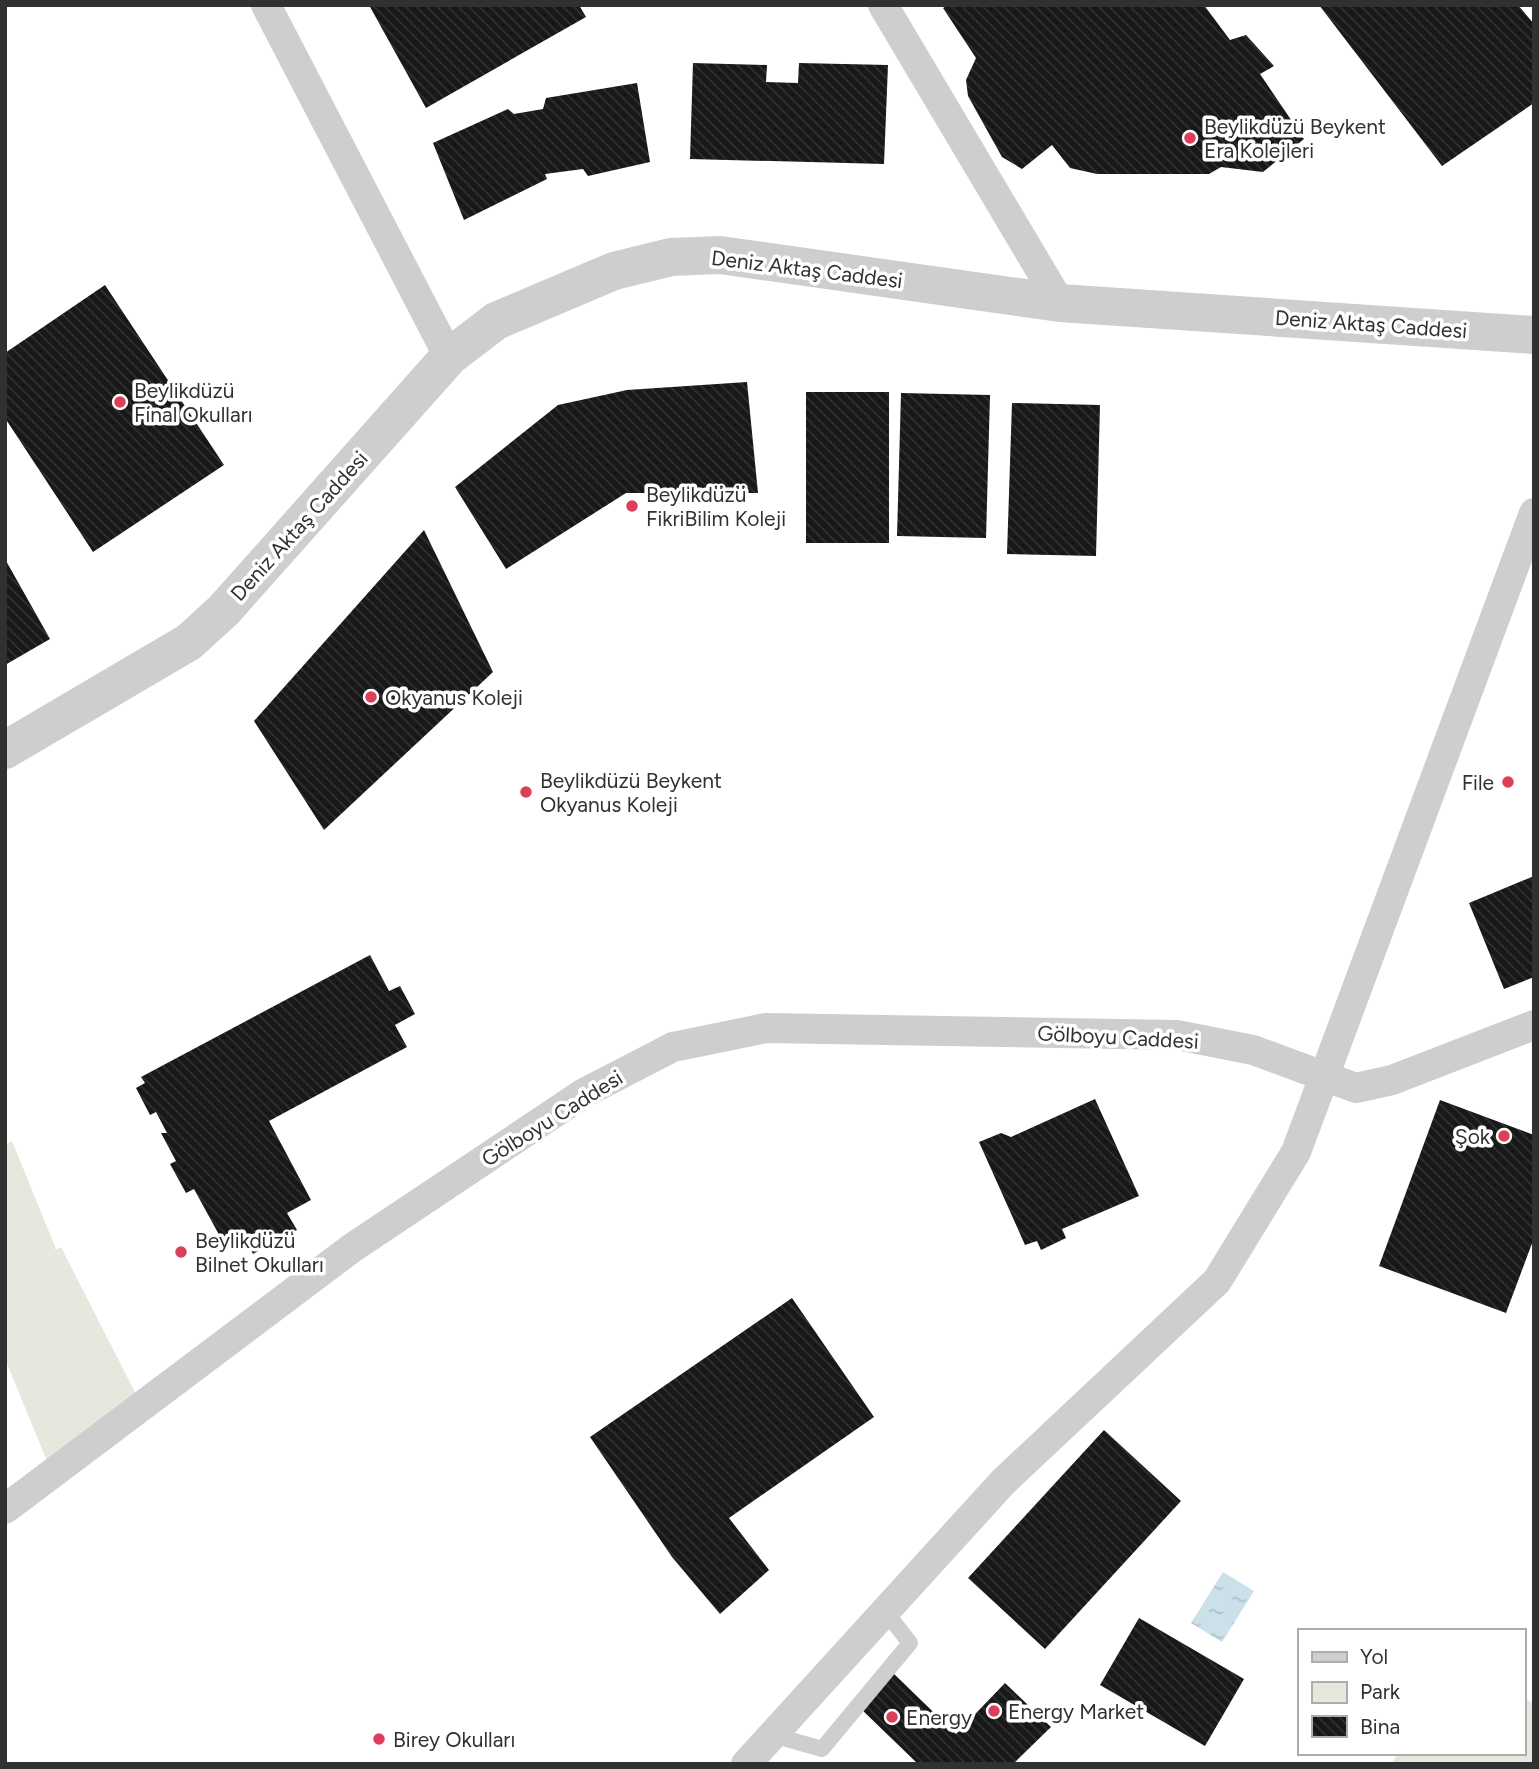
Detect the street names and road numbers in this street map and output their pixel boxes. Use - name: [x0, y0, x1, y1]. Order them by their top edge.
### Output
- street label: Deniz Aktaş Caddesi: [710, 245, 904, 293]
- street label: Deniz Aktaş Caddesi: [1274, 305, 1468, 343]
- street label: Deniz Aktaş Caddesi: [225, 446, 373, 606]
- street label: Gölboyu Caddesi: [1037, 1020, 1199, 1054]
- street label: Gölboyu Caddesi: [477, 1065, 627, 1171]

